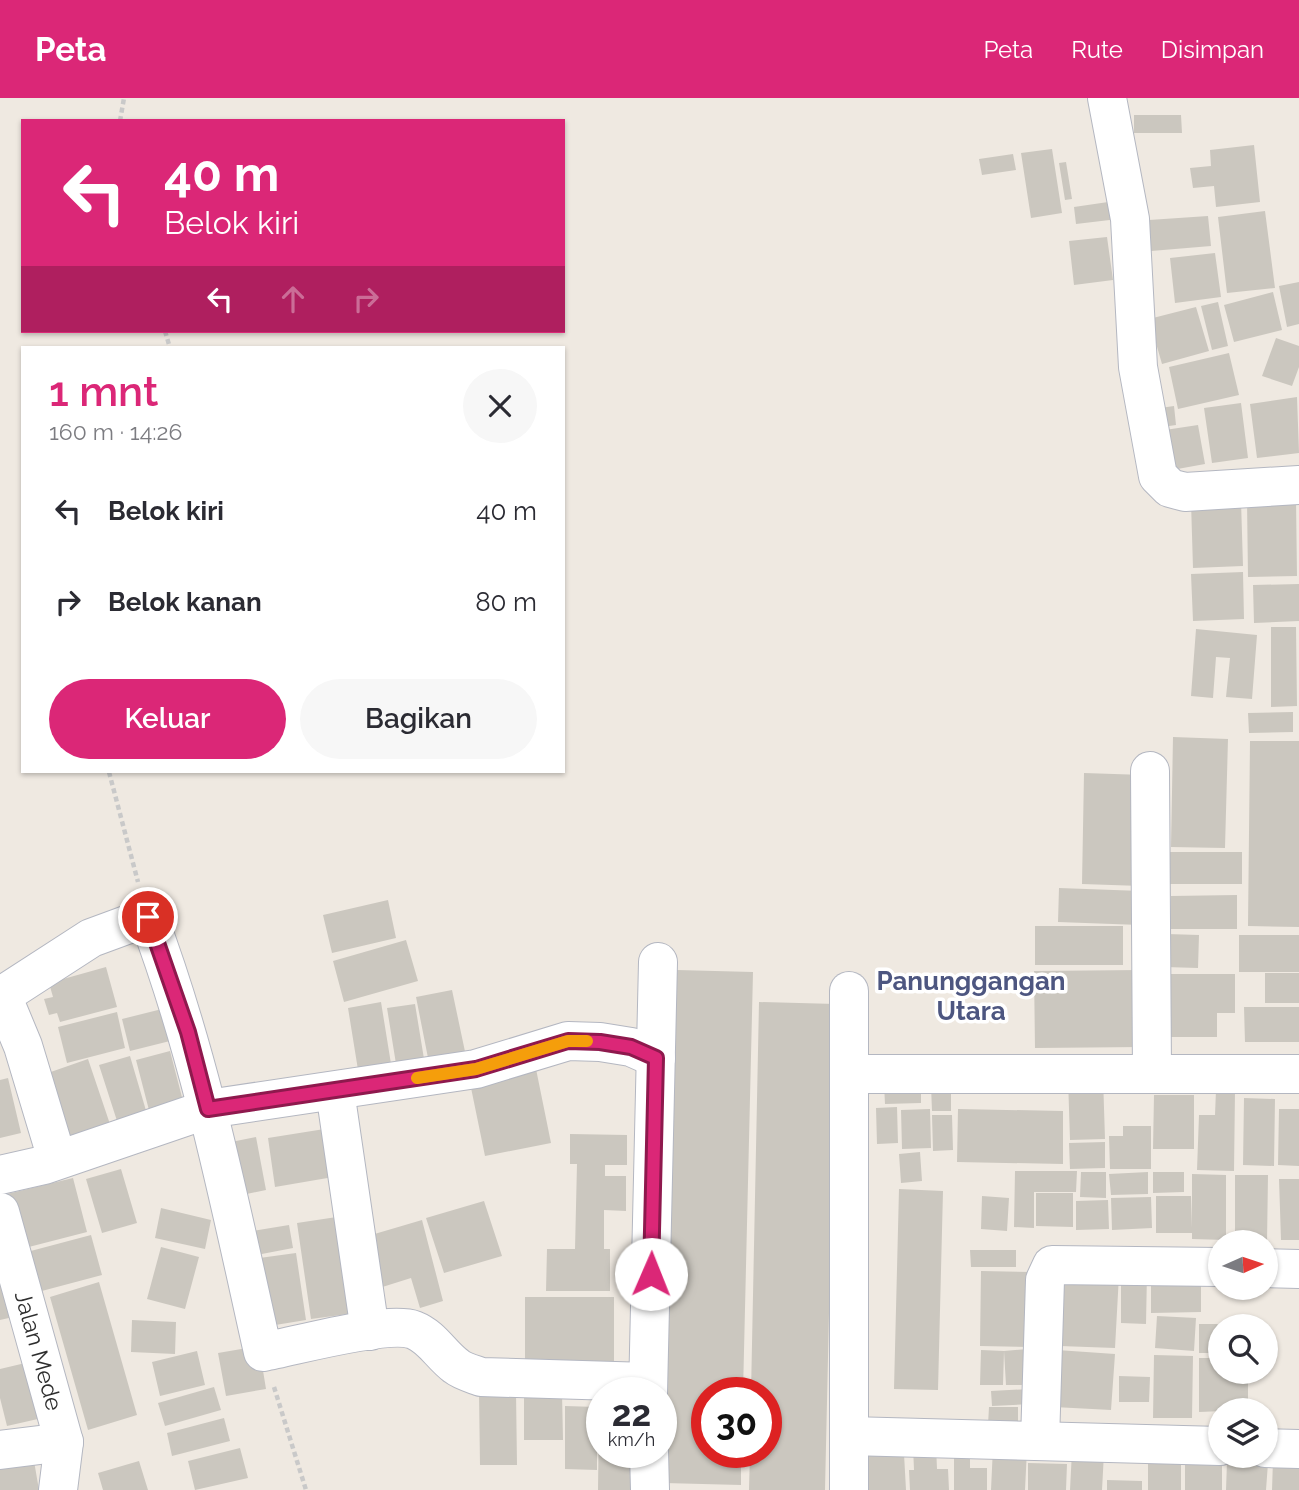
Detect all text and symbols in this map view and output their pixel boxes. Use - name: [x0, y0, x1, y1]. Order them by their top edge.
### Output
- text: Peta: [35, 30, 106, 69]
- text: Peta: [983, 35, 1033, 64]
- text: Rute: [1071, 35, 1123, 64]
- text: Disimpan: [1161, 35, 1264, 64]
- text: 40 m: [164, 145, 279, 202]
- icon: left: [49, 147, 140, 238]
- text: Belok kiri: [164, 204, 299, 241]
- icon: left: [201, 280, 239, 318]
- icon: ahead: [274, 280, 312, 318]
- icon: right: [347, 280, 385, 318]
- text: 1 mnt: [49, 367, 158, 416]
- button: close: [463, 369, 537, 443]
- text: 160 m · 14:26: [49, 418, 182, 445]
- icon: left: [49, 492, 87, 530]
- text: Belok kiri: [108, 496, 224, 526]
- text: 40 m: [476, 496, 537, 526]
- icon: right: [49, 583, 87, 621]
- text: Belok kanan: [108, 587, 262, 617]
- text: 80 m: [475, 587, 537, 617]
- button: Keluar: [49, 679, 286, 759]
- button: Bagikan: [300, 679, 537, 759]
- pin: [118, 887, 178, 947]
- icon: arrive: [129, 898, 167, 936]
- district label: Panunggangan Utara: [876, 966, 1066, 1026]
- north arrow: [1208, 1230, 1278, 1300]
- map controls: [1208, 1230, 1278, 1468]
- position arrow: [614, 1237, 688, 1311]
- street label: Jalan Mede: [10, 1288, 69, 1413]
- button: search: [1208, 1314, 1278, 1384]
- speed limit sign: 30: [691, 1377, 782, 1468]
- text: 22: [612, 1393, 651, 1434]
- button: layers: [1208, 1398, 1278, 1468]
- text: km/h: [608, 1429, 655, 1450]

